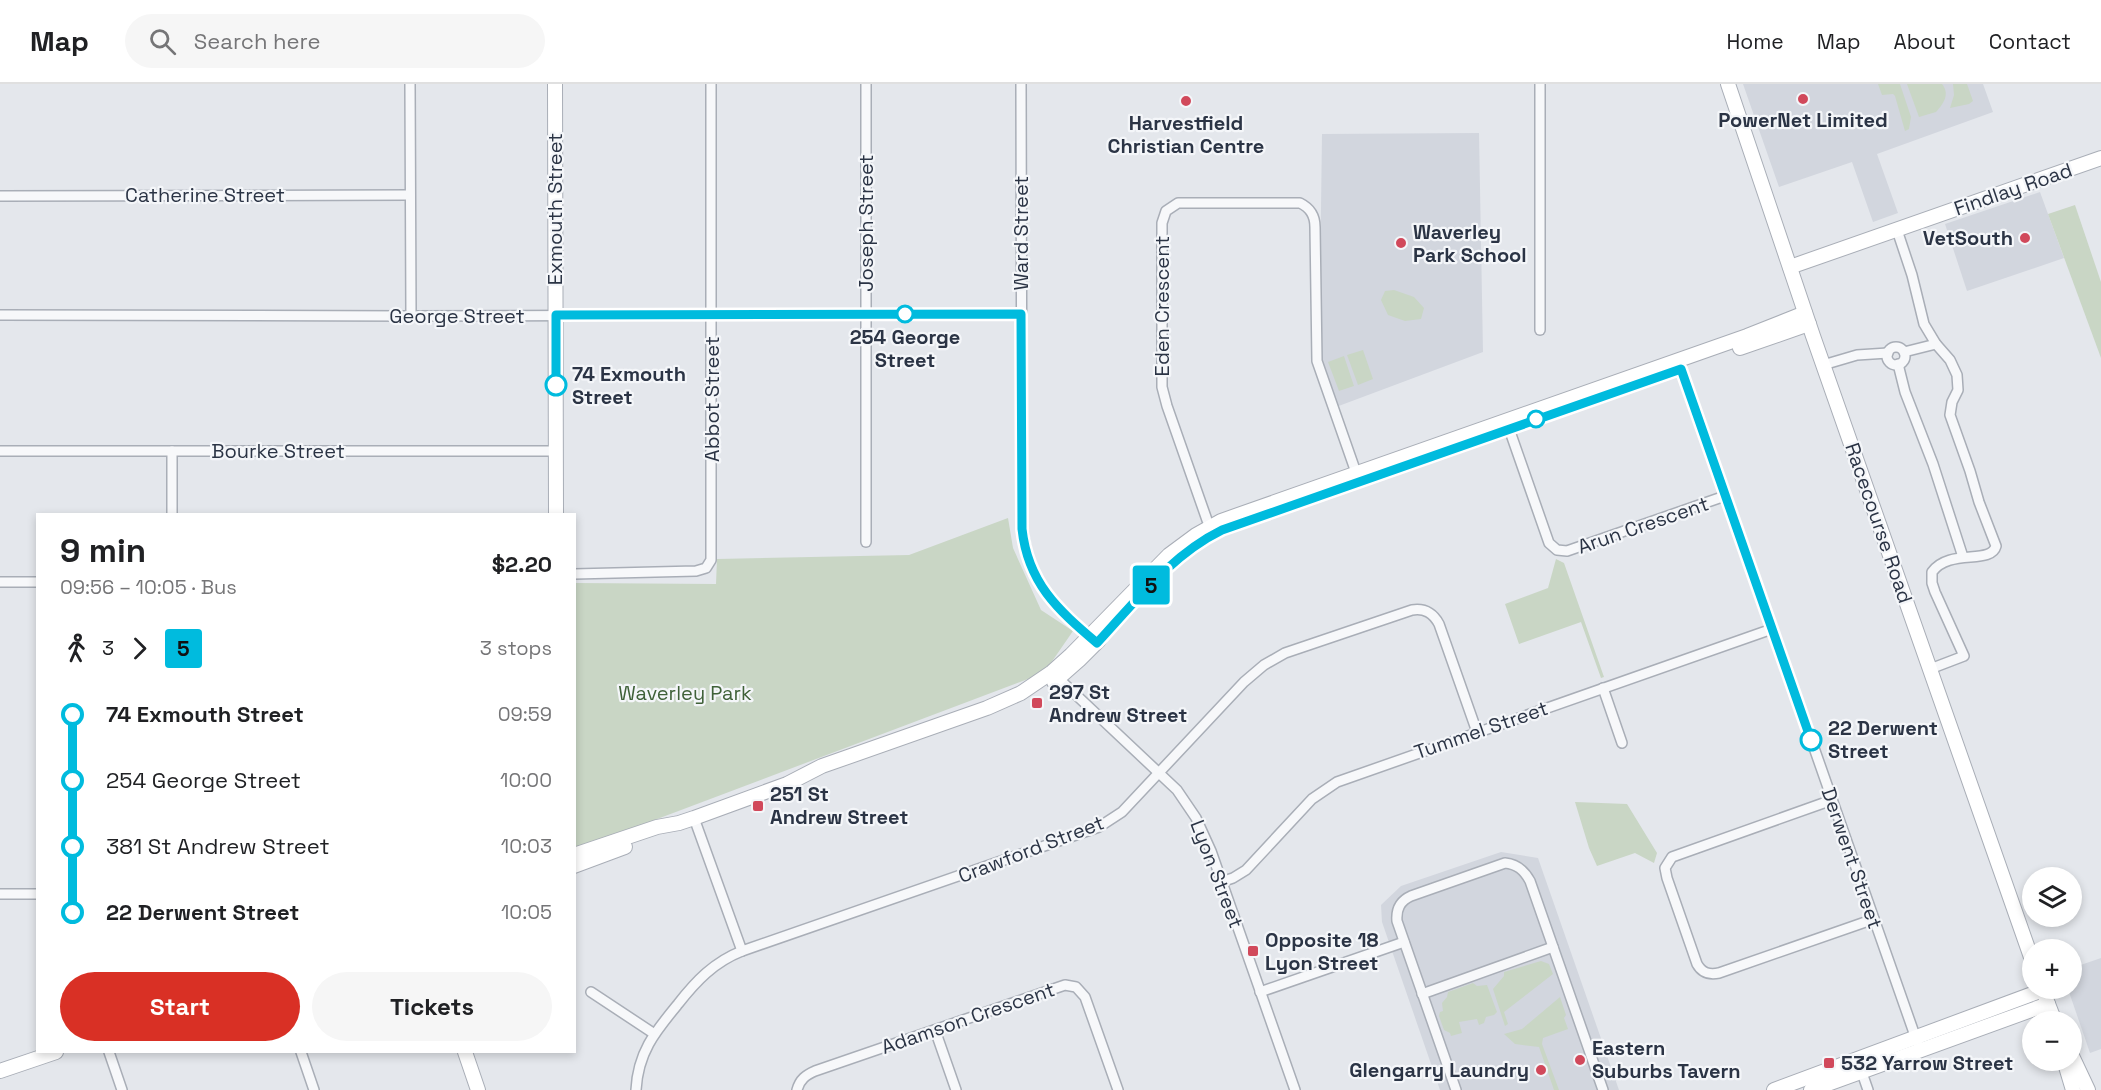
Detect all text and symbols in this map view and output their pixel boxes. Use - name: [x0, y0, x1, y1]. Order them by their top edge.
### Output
- search box: [125, 14, 545, 68]
- text: Map: [30, 23, 89, 59]
- icon: search: [146, 25, 179, 58]
- text: Search here: [194, 27, 321, 55]
- text: Home: [1726, 28, 1784, 55]
- text: Map: [1817, 28, 1861, 55]
- text: About: [1894, 28, 1956, 55]
- text: Contact: [1989, 28, 2071, 55]
- marker: PowerNet Limited: [1796, 92, 1810, 106]
- marker: Harvestfield Christian Centre: [1179, 94, 1193, 108]
- place label: PowerNet Limited: [1718, 107, 1888, 133]
- place label: Harvestfield Christian Centre: [1108, 110, 1264, 159]
- street label: Exmouth Street: [542, 133, 568, 285]
- street label: Joseph Street: [853, 154, 879, 292]
- street label: Findlay Road: [1950, 157, 2076, 221]
- street label: Ward Street: [1008, 175, 1034, 291]
- street label: Catherine Street: [125, 182, 285, 208]
- place label: Waverley Park School: [1413, 219, 1527, 268]
- place label: VetSouth: [1923, 225, 2013, 251]
- marker: VetSouth: [2018, 231, 2032, 245]
- street label: Eden Crescent: [1149, 236, 1175, 376]
- marker: Waverley Park School: [1394, 236, 1408, 250]
- street label: George Street: [389, 303, 525, 329]
- marker: 254 George Street: [896, 305, 914, 323]
- place label: 254 George Street: [850, 324, 960, 373]
- street label: Abbot Street: [699, 336, 725, 462]
- place label: 74 Exmouth Street: [572, 361, 686, 410]
- marker: 74 Exmouth Street: [545, 374, 567, 396]
- unlabelled marker: [1527, 410, 1545, 428]
- street label: Bourke Street: [211, 438, 345, 464]
- street label: Racecourse Road: [1839, 439, 1919, 607]
- street label: Arun Crescent: [1574, 490, 1712, 560]
- text: 9 min: [60, 530, 146, 572]
- text: $2.20: [492, 550, 552, 578]
- line badge: 5: [1132, 566, 1170, 604]
- text: 5: [1145, 572, 1157, 599]
- text: 09:56 – 10:05 · Bus: [60, 574, 237, 600]
- icon: walk: [60, 632, 93, 665]
- icon: forward: [123, 632, 156, 665]
- text: 3: [102, 635, 114, 661]
- text: 5: [177, 635, 190, 662]
- text: 3 stops: [480, 635, 552, 661]
- place label: 297 St Andrew Street: [1049, 679, 1187, 728]
- park label: Waverley Park: [618, 680, 752, 706]
- street label: Tummel Street: [1411, 695, 1551, 765]
- marker: 297 St Andrew Street: [1030, 696, 1044, 710]
- text: 74 Exmouth Street: [106, 700, 304, 728]
- text: 09:59: [498, 701, 552, 727]
- place label: 22 Derwent Street: [1828, 715, 1938, 764]
- marker: 22 Derwent Street: [1800, 729, 1822, 751]
- text: 254 George Street: [106, 766, 301, 794]
- text: 10:00: [500, 767, 552, 793]
- place label: 251 St Andrew Street: [770, 781, 908, 830]
- street label: Derwent Street: [1816, 784, 1888, 932]
- marker: 251 St Andrew Street: [751, 799, 765, 813]
- street label: Crawford Street: [954, 809, 1108, 889]
- street label: Lyon Street: [1184, 816, 1250, 932]
- text: 381 St Andrew Street: [106, 832, 330, 860]
- text: 10:03: [501, 833, 552, 859]
- map controls: [2022, 867, 2082, 1071]
- button: layers: [2022, 867, 2082, 927]
- text: 22 Derwent Street: [106, 898, 299, 926]
- text: 10:05: [501, 899, 552, 925]
- place label: Opposite 18 Lyon Street: [1265, 927, 1379, 976]
- button: +: [2022, 939, 2082, 999]
- marker: Opposite 18 Lyon Street: [1246, 944, 1260, 958]
- button: Start: [60, 972, 300, 1041]
- button: Tickets: [312, 972, 552, 1041]
- street label: Adamson Crescent: [878, 976, 1058, 1060]
- button: −: [2022, 1011, 2082, 1071]
- place label: Eastern Suburbs Tavern: [1592, 1035, 1741, 1084]
- place label: 532 Yarrow Street: [1841, 1050, 2013, 1076]
- marker: Eastern Suburbs Tavern: [1573, 1053, 1587, 1067]
- marker: 532 Yarrow Street: [1822, 1056, 1836, 1070]
- place label: Glengarry Laundry: [1349, 1057, 1529, 1083]
- marker: Glengarry Laundry: [1534, 1063, 1548, 1077]

